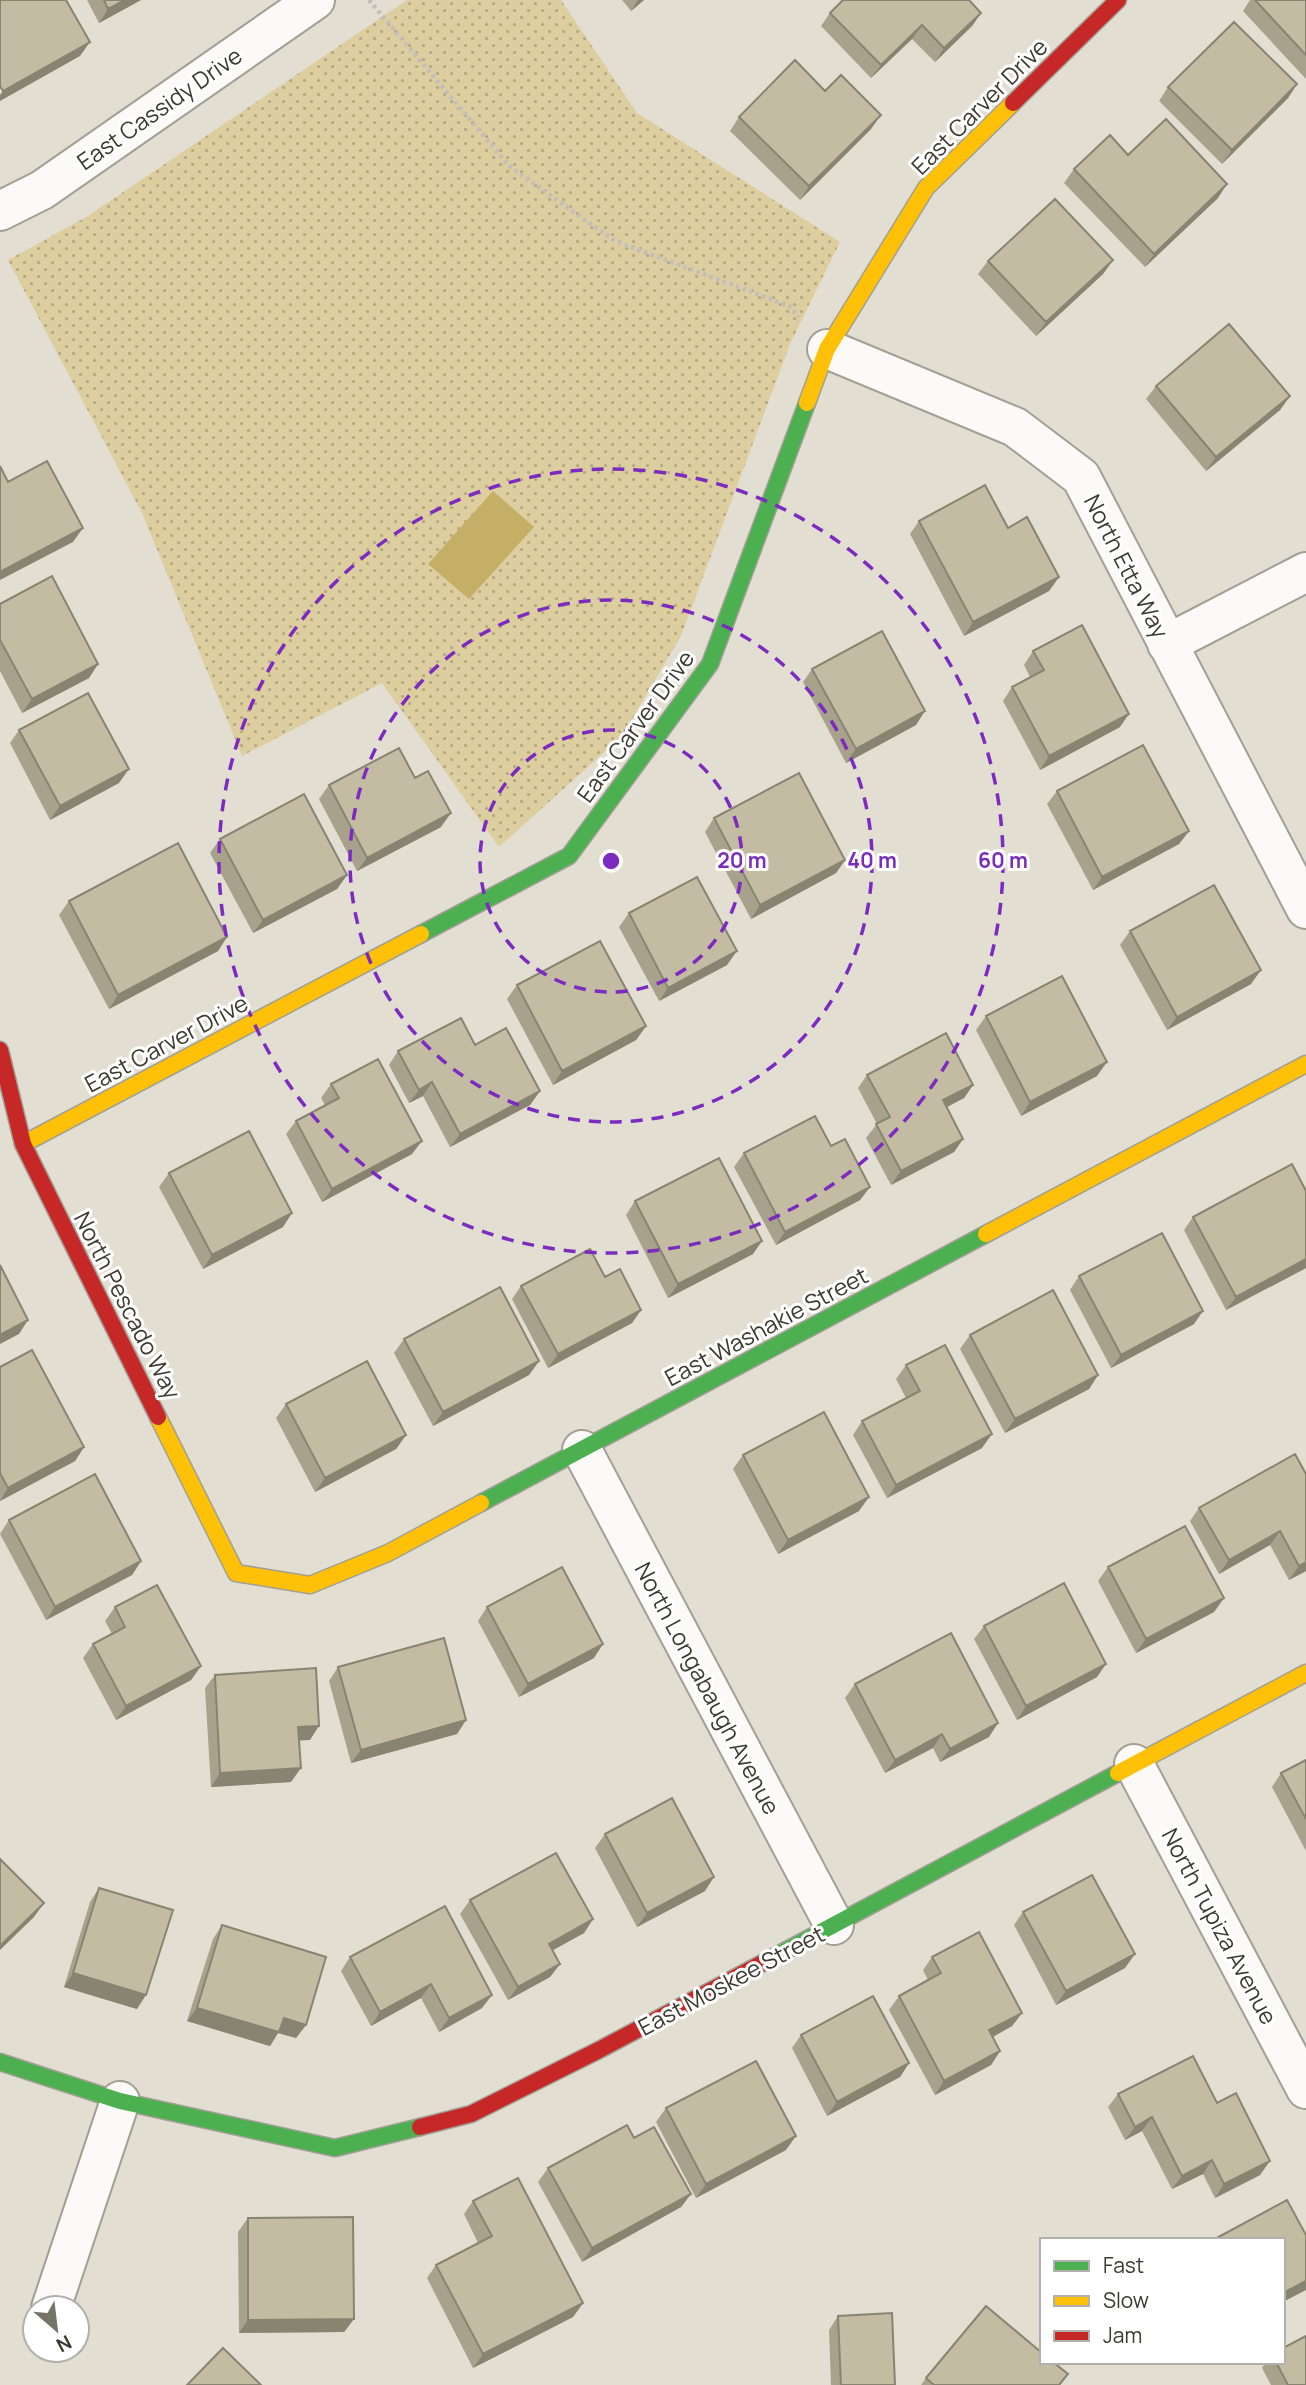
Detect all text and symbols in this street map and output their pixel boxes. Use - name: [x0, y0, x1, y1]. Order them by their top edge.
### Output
- street label: East Carver Drive: [904, 31, 1054, 181]
- street label: East Cassidy Drive: [70, 39, 248, 177]
- street label: North Etta Way: [1077, 489, 1177, 643]
- street label: East Carver Drive: [569, 644, 701, 808]
- text: 20 m: [717, 846, 767, 874]
- text: 40 m: [847, 846, 897, 874]
- text: 60 m: [978, 846, 1028, 874]
- centre of rings: [599, 849, 623, 873]
- street label: East Carver Drive: [79, 986, 253, 1100]
- street label: North Pescado Way: [67, 1206, 189, 1404]
- street label: East Washakie Street: [659, 1259, 873, 1393]
- street label: North Longabaugh Avenue: [628, 1556, 788, 1820]
- street label: North Tupiza Avenue: [1155, 1822, 1285, 2030]
- street label: East Moskee Street: [632, 1917, 830, 2043]
- legend: [1040, 2238, 1285, 2364]
- text: Fast: [1103, 2251, 1144, 2279]
- text: Slow: [1103, 2286, 1149, 2314]
- north arrow: [21, 2294, 91, 2364]
- text: Jam: [1103, 2321, 1142, 2349]
- text: N: [52, 2329, 76, 2359]

